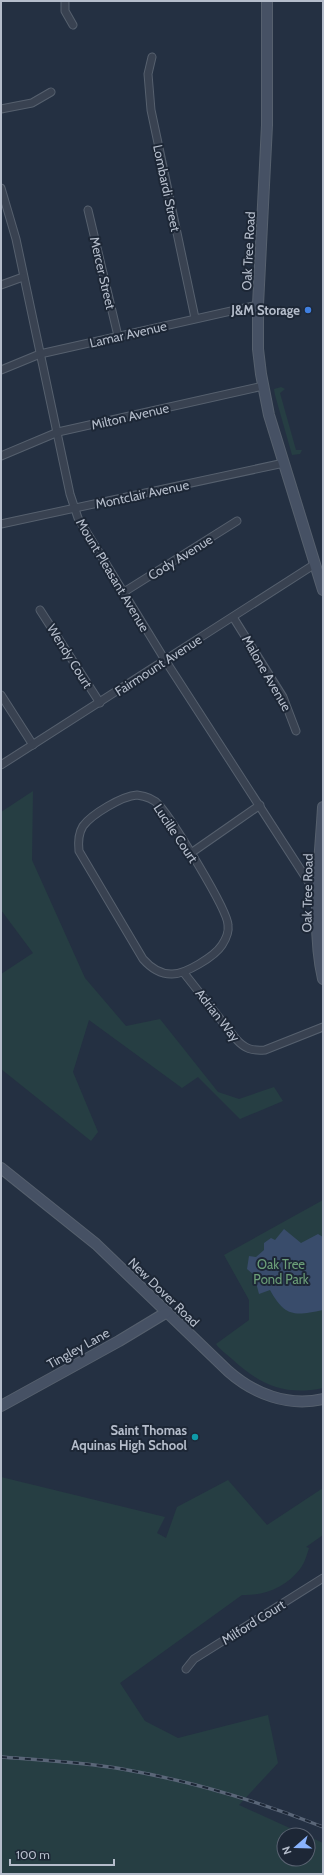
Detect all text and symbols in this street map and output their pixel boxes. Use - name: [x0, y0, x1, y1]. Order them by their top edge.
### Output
- street label: Lombardi Street: [150, 143, 184, 234]
- street label: Oak Tree Road: [238, 211, 258, 291]
- street label: Mercer Street: [87, 235, 119, 311]
- place label: J&M Storage: [230, 302, 300, 318]
- marker: J&M Storage: [303, 305, 313, 315]
- street label: Lamar Avenue: [88, 317, 168, 351]
- street label: Milton Avenue: [90, 399, 171, 433]
- street label: Montclair Avenue: [94, 476, 191, 512]
- street label: Mount Pleasant Avenue: [73, 515, 153, 635]
- street label: Cody Avenue: [145, 531, 215, 583]
- street label: Wendy Court: [44, 621, 96, 692]
- street label: Fairmount Avenue: [112, 631, 205, 699]
- street label: Malone Avenue: [239, 632, 295, 714]
- street label: Lucille Court: [150, 800, 202, 866]
- street label: Oak Tree Road: [298, 853, 316, 933]
- street label: Adrian Way: [192, 985, 244, 1045]
- street label: New Dover Road: [125, 1254, 203, 1330]
- park label: Oak Tree Pond Park: [253, 1256, 309, 1287]
- street label: Tingley Lane: [44, 1324, 112, 1372]
- place label: Saint Thomas Aquinas High School: [71, 1422, 188, 1453]
- marker: Saint Thomas Aquinas High School: [190, 1432, 200, 1442]
- street label: Milford Court: [218, 1596, 288, 1648]
- north arrow: [276, 1827, 316, 1867]
- scale bar: [10, 1841, 114, 1867]
- text: N: [279, 1844, 295, 1856]
- text: 100 m: [16, 1847, 50, 1862]

